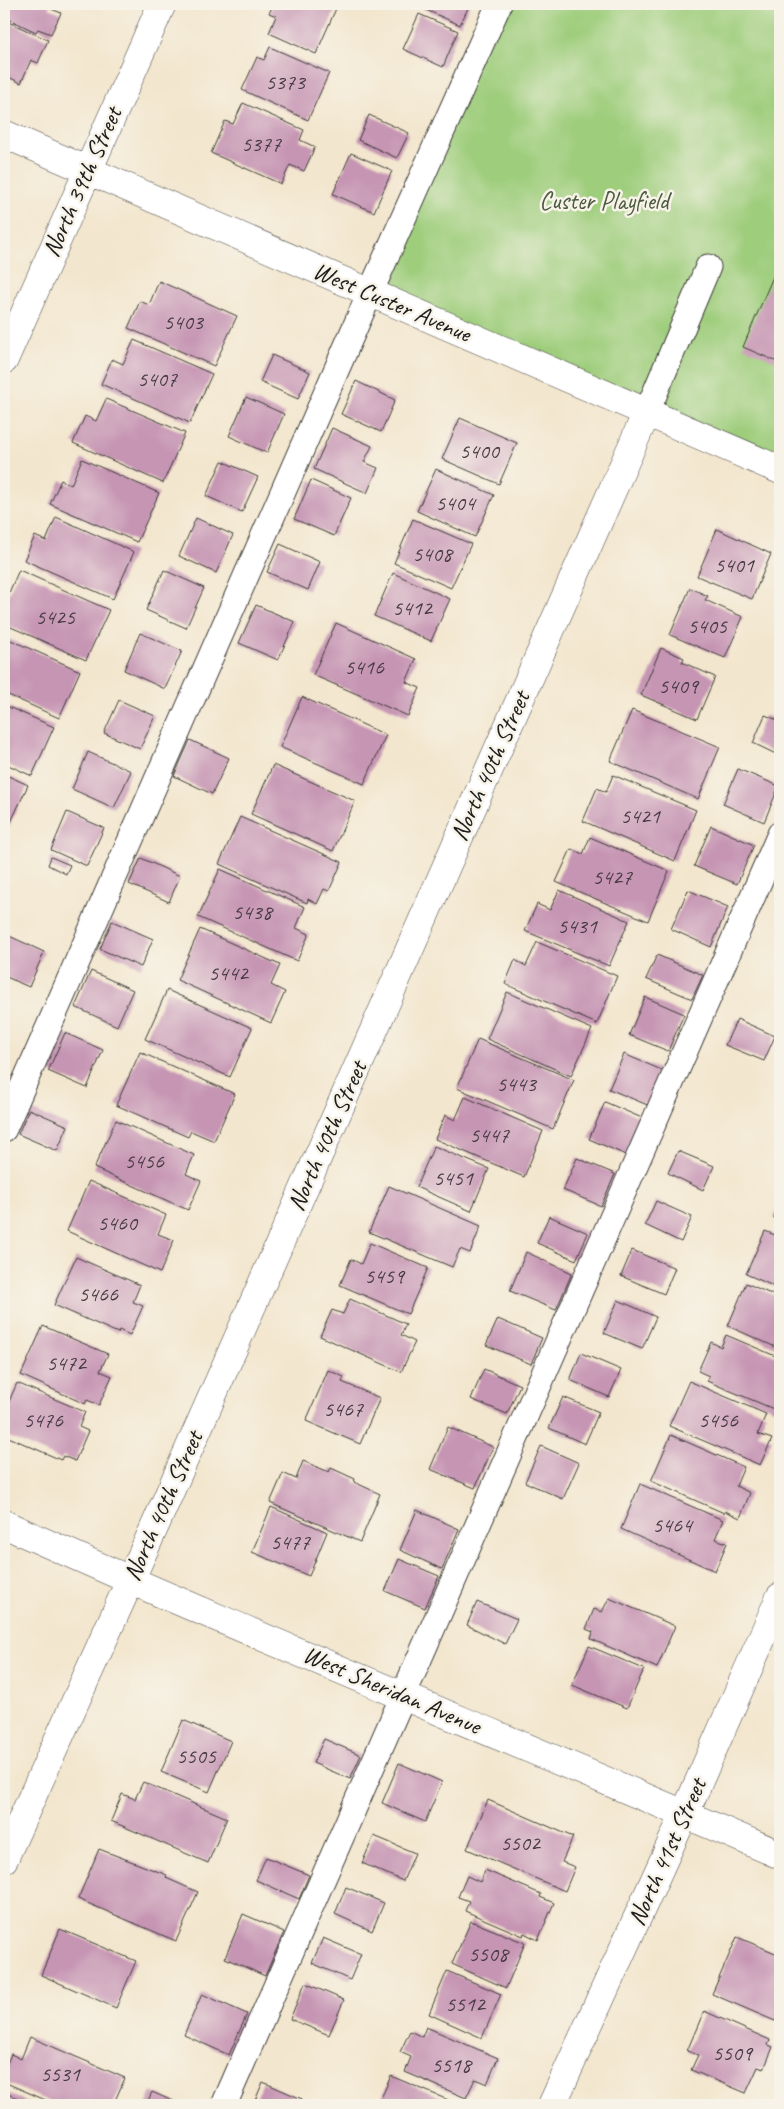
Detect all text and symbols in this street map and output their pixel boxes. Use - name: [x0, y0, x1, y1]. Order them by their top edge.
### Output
- house number: 5373: [265, 68, 307, 96]
- street label: North 39th Street: [35, 100, 130, 262]
- house number: 5377: [241, 130, 282, 158]
- park label: Custer Playfield: [539, 185, 673, 217]
- street label: West Custer Avenue: [308, 254, 477, 350]
- house number: 5403: [163, 308, 205, 336]
- house number: 5407: [137, 365, 178, 393]
- house number: 5400: [459, 437, 501, 465]
- house number: 5404: [435, 489, 477, 517]
- house number: 5408: [412, 540, 454, 568]
- house number: 5401: [714, 551, 755, 579]
- house number: 5412: [392, 594, 434, 622]
- house number: 5425: [35, 603, 76, 631]
- house number: 5405: [687, 612, 728, 640]
- house number: 5416: [344, 653, 385, 681]
- house number: 5409: [658, 672, 700, 700]
- street label: North 40th Street: [443, 684, 538, 846]
- house number: 5421: [620, 802, 661, 830]
- house number: 5427: [592, 863, 633, 891]
- house number: 5438: [232, 898, 274, 926]
- house number: 5431: [557, 912, 598, 940]
- house number: 5442: [208, 959, 250, 987]
- street label: North 40th Street: [280, 1054, 375, 1216]
- house number: 5443: [496, 1070, 538, 1098]
- house number: 5447: [469, 1121, 510, 1149]
- house number: 5456: [124, 1147, 165, 1175]
- house number: 5451: [433, 1164, 474, 1192]
- house number: 5460: [97, 1209, 139, 1237]
- house number: 5459: [364, 1262, 406, 1290]
- house number: 5466: [78, 1280, 119, 1308]
- house number: 5472: [46, 1349, 88, 1377]
- house number: 5467: [323, 1395, 364, 1423]
- house number: 5476: [23, 1406, 64, 1434]
- house number: 5456: [698, 1406, 739, 1434]
- street label: North 40th Street: [116, 1424, 211, 1586]
- house number: 5464: [652, 1511, 694, 1539]
- house number: 5477: [270, 1528, 311, 1556]
- street label: West Sheridan Avenue: [298, 1638, 487, 1743]
- house number: 5505: [176, 1742, 217, 1770]
- street label: North 41st Street: [620, 1771, 715, 1931]
- house number: 5502: [500, 1829, 542, 1857]
- house number: 5508: [468, 1940, 510, 1968]
- house number: 5512: [445, 1990, 487, 2018]
- house number: 5509: [712, 2039, 754, 2067]
- house number: 5518: [431, 2051, 473, 2079]
- house number: 5531: [40, 2060, 81, 2088]

